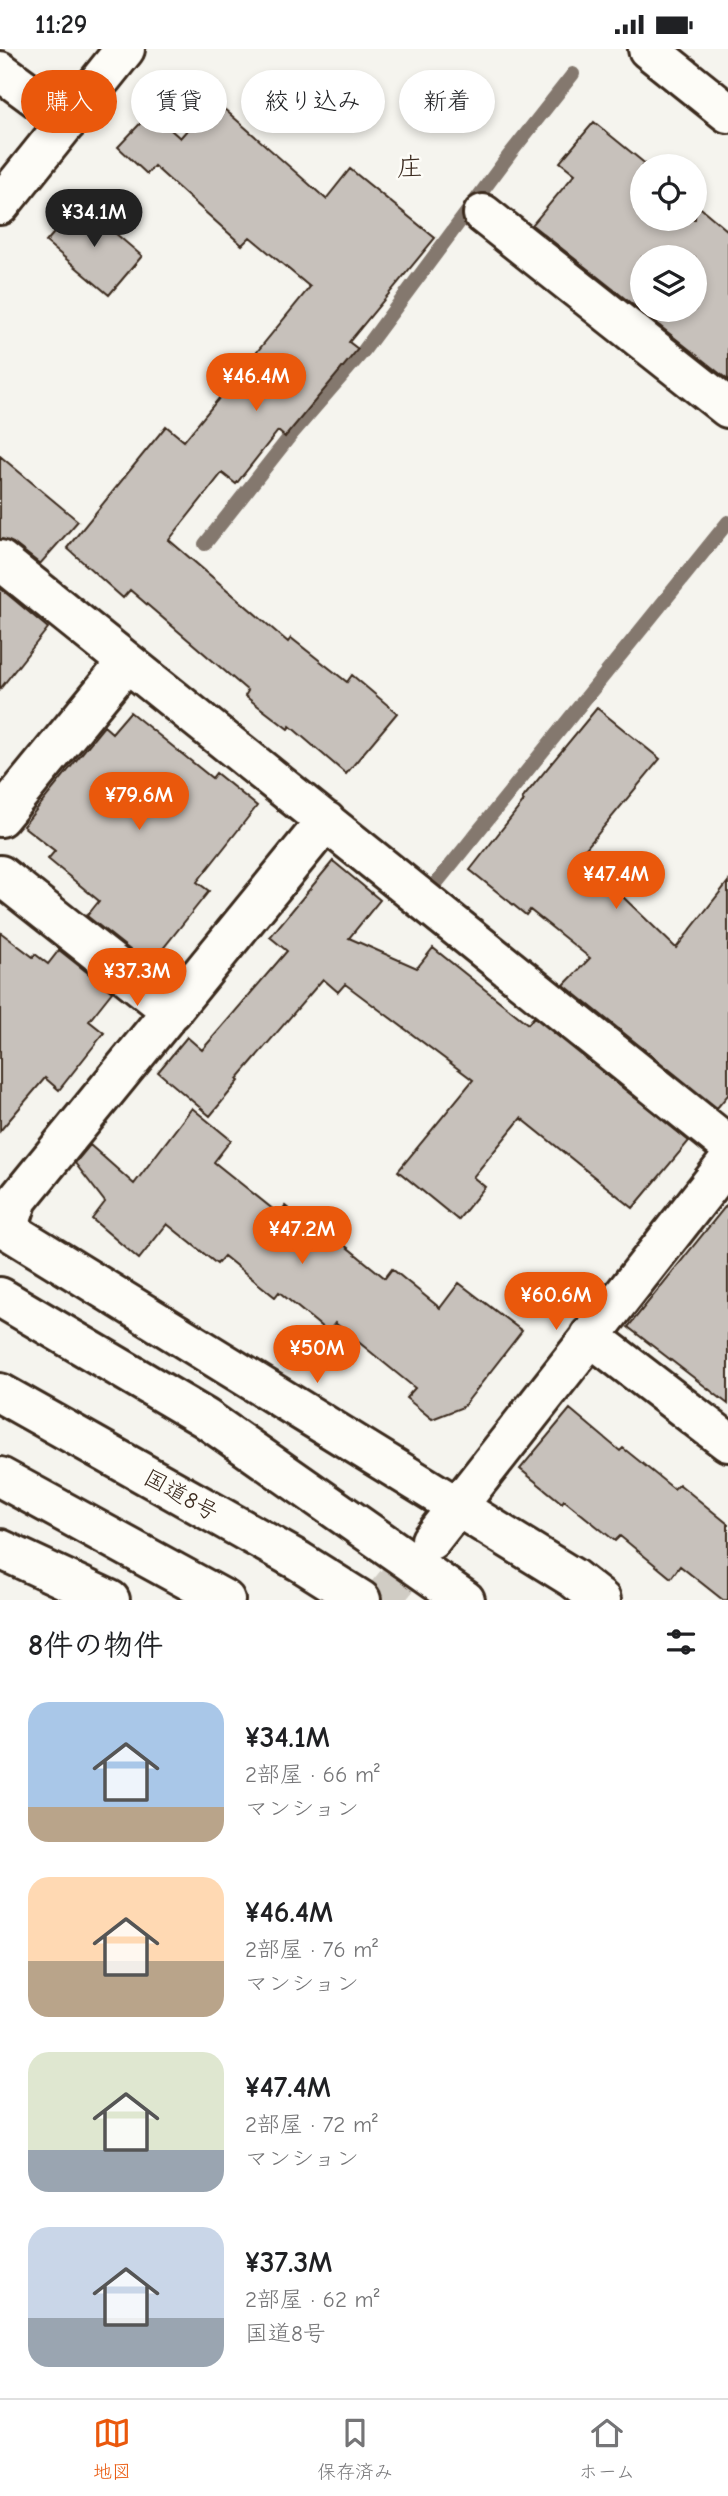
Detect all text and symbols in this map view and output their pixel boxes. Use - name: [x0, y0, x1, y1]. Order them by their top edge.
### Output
- text: 11:29: [35, 10, 87, 40]
- chip: 購入: [21, 70, 117, 133]
- chip: 賃貸: [131, 70, 227, 133]
- chip: 絞り込み: [241, 70, 385, 133]
- chip: 新着: [399, 70, 495, 133]
- district label: 庄: [397, 153, 423, 183]
- map controls: [630, 154, 707, 322]
- button: locate: [630, 154, 707, 231]
- pin: ¥34.1M: [37, 189, 151, 249]
- text: ¥34.1M: [61, 198, 127, 225]
- button: layers: [630, 245, 707, 322]
- pin: ¥46.4M: [199, 353, 313, 413]
- text: ¥46.4M: [222, 362, 290, 389]
- pin: ¥79.6M: [82, 773, 196, 832]
- text: ¥79.6M: [105, 781, 173, 808]
- pin: ¥47.4M: [559, 851, 673, 911]
- text: ¥47.4M: [583, 860, 649, 887]
- pin: ¥37.3M: [80, 949, 194, 1008]
- text: ¥37.3M: [103, 957, 171, 984]
- pin: ¥47.2M: [245, 1207, 359, 1266]
- text: ¥47.2M: [269, 1215, 335, 1242]
- pin: ¥60.6M: [499, 1273, 613, 1332]
- text: ¥60.6M: [520, 1281, 592, 1308]
- pin: ¥50M: [276, 1325, 358, 1385]
- text: ¥50M: [289, 1334, 345, 1361]
- street label: 国道8号: [139, 1464, 223, 1526]
- icon: filters: [662, 1623, 700, 1661]
- text: 8件の物件: [28, 1628, 163, 1663]
- text: ¥34.1M: [245, 1720, 330, 1755]
- icon: home: [84, 1730, 168, 1814]
- text: 2部屋 · 66 m²: [245, 1761, 380, 1788]
- text: マンション: [245, 1795, 359, 1822]
- text: ¥46.4M: [245, 1895, 333, 1930]
- icon: home: [84, 1905, 168, 1989]
- text: 2部屋 · 76 m²: [245, 1936, 378, 1963]
- text: マンション: [245, 1970, 359, 1997]
- text: ¥47.4M: [245, 2070, 331, 2105]
- icon: home: [84, 2080, 168, 2164]
- text: 2部屋 · 72 m²: [245, 2111, 378, 2138]
- text: マンション: [245, 2145, 359, 2172]
- text: ¥37.3M: [245, 2245, 332, 2280]
- icon: home: [84, 2255, 168, 2339]
- text: 2部屋 · 62 m²: [245, 2286, 379, 2313]
- text: 国道8号: [245, 2320, 326, 2347]
- tab: 地図: [93, 2414, 131, 2483]
- tab: 保存済み: [317, 2414, 393, 2483]
- tab: ホーム: [579, 2414, 635, 2483]

